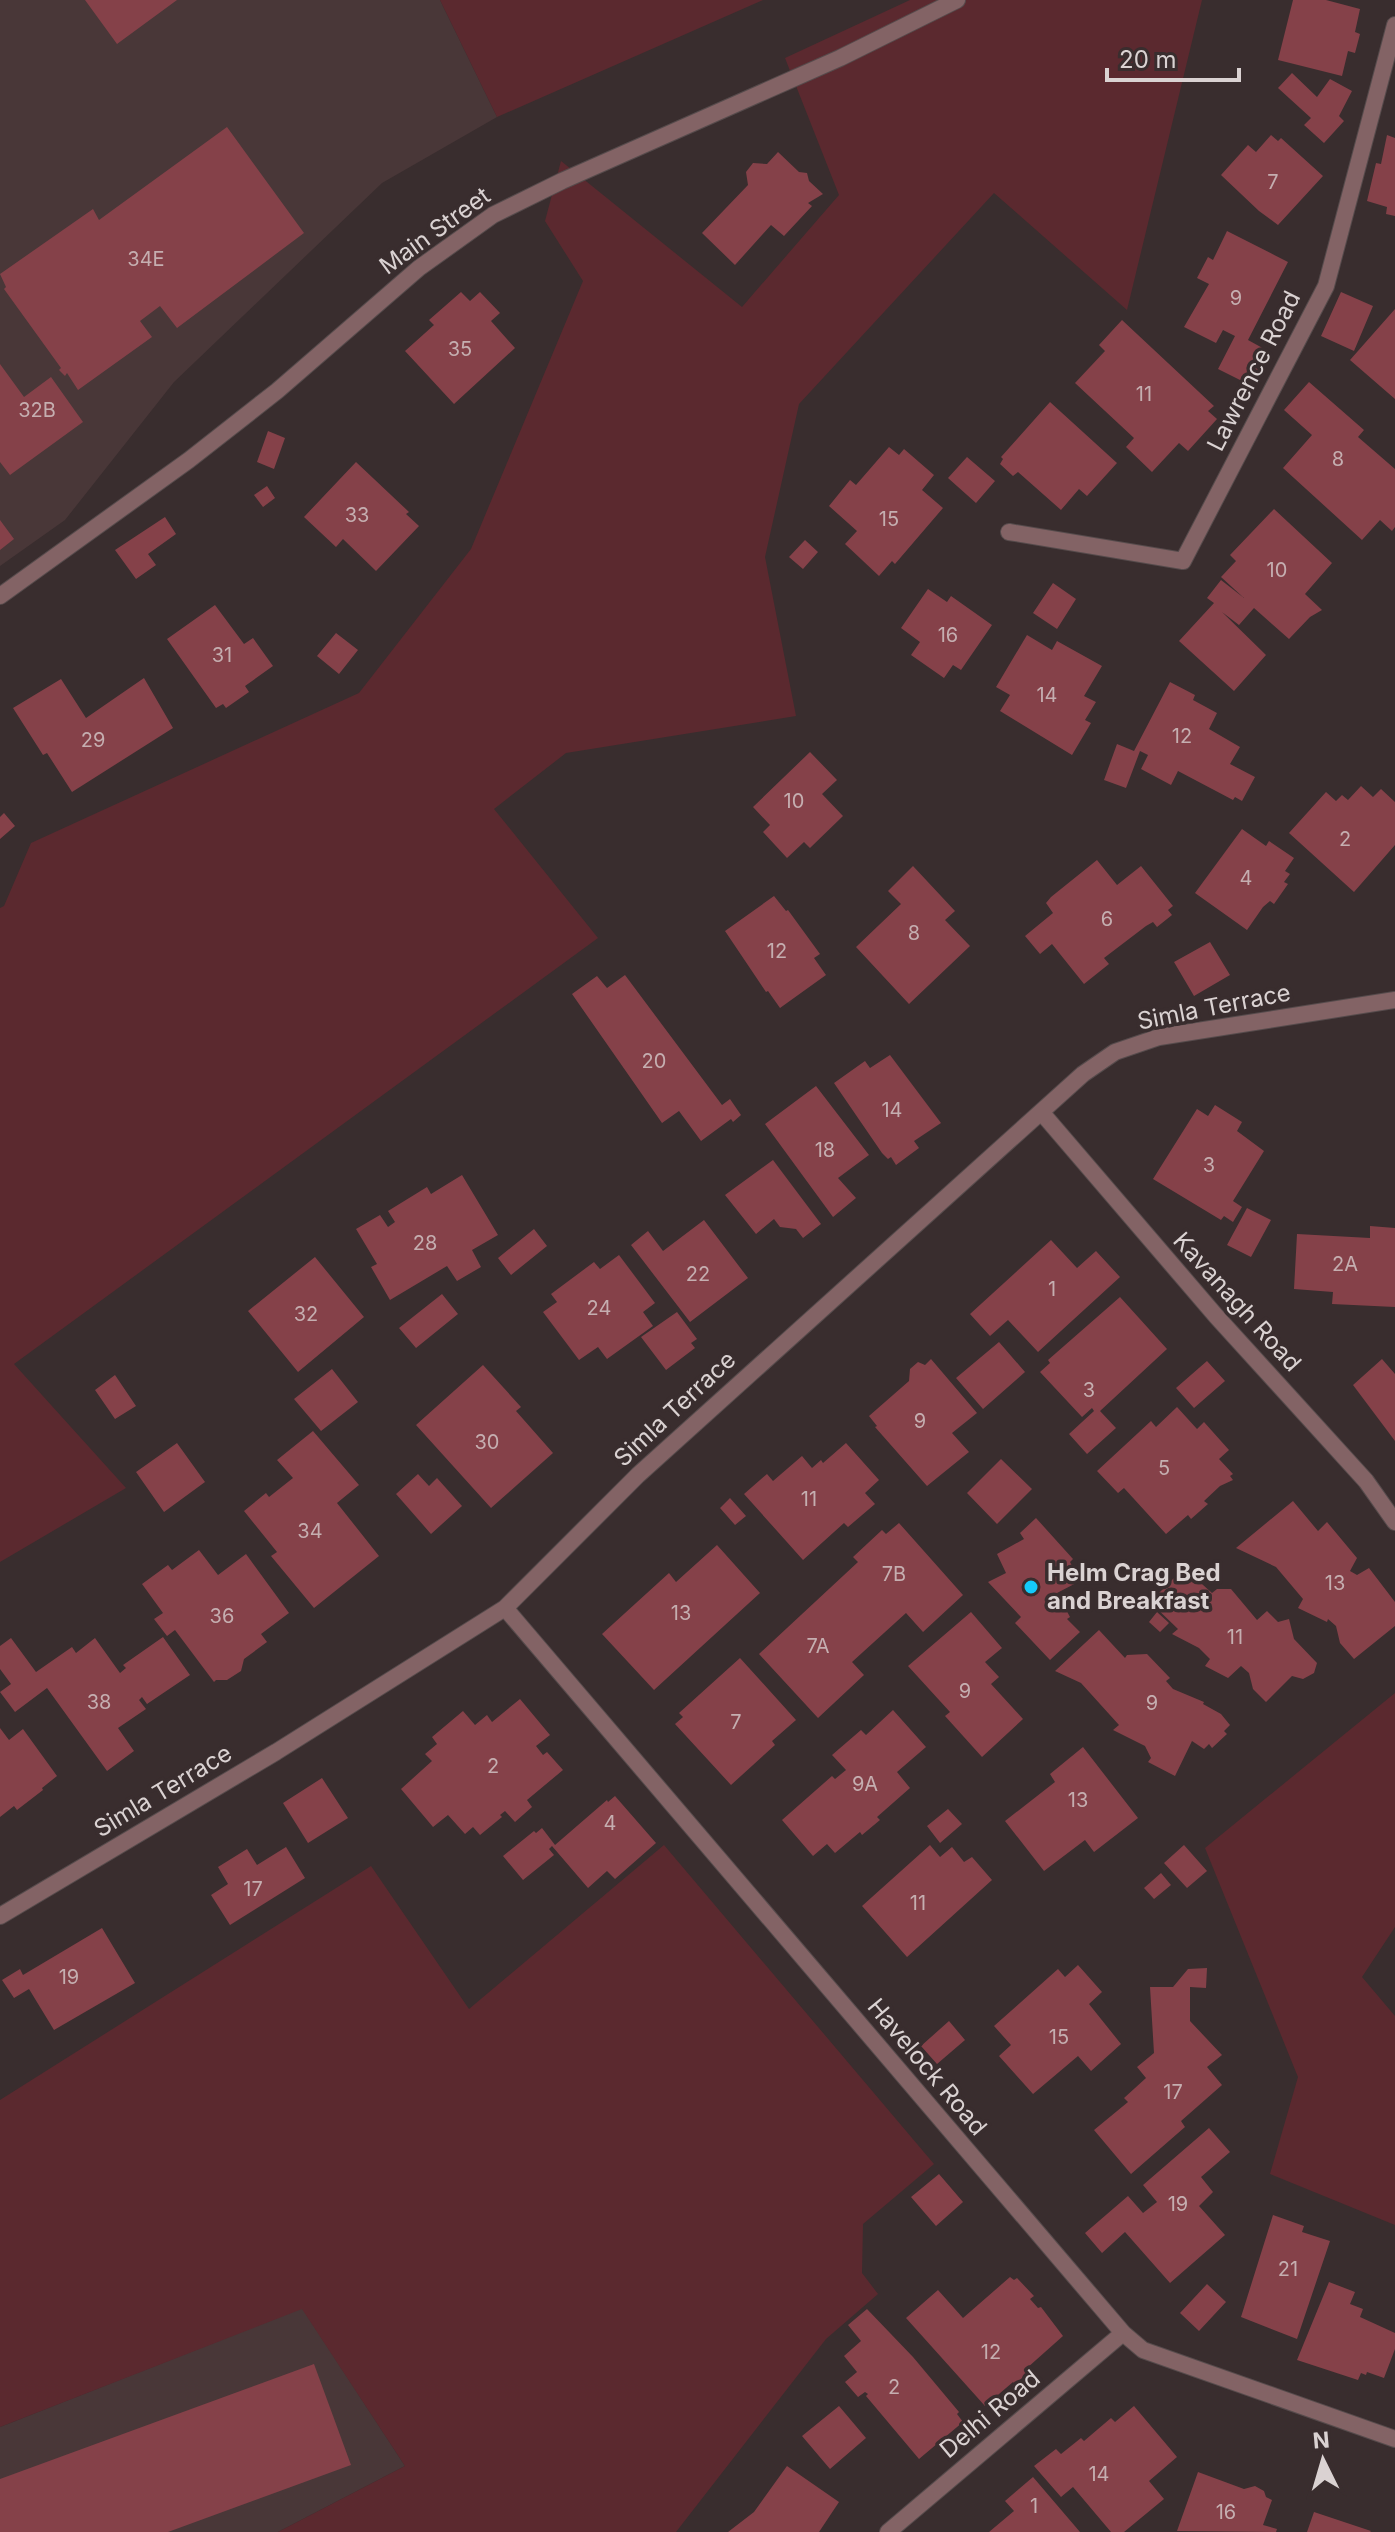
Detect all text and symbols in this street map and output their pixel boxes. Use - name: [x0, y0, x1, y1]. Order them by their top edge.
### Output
- scale bar: [1107, 32, 1239, 82]
- text: 20 m: [1119, 45, 1177, 74]
- house number: 7: [1267, 170, 1279, 194]
- street label: Main Street: [374, 181, 496, 280]
- house number: 34E: [127, 247, 165, 271]
- street label: Lawrence Road: [1201, 286, 1306, 456]
- house number: 9: [1230, 286, 1242, 310]
- house number: 35: [448, 337, 472, 361]
- house number: 11: [1136, 382, 1152, 406]
- house number: 32B: [18, 398, 56, 422]
- house number: 8: [1332, 447, 1344, 471]
- house number: 33: [345, 503, 369, 527]
- house number: 15: [879, 507, 899, 531]
- house number: 10: [1267, 558, 1287, 582]
- house number: 16: [938, 623, 958, 647]
- house number: 31: [212, 643, 232, 667]
- house number: 14: [1036, 683, 1058, 707]
- house number: 12: [1172, 724, 1192, 748]
- house number: 29: [81, 728, 105, 752]
- house number: 10: [784, 789, 804, 813]
- house number: 2: [1339, 827, 1351, 851]
- house number: 4: [1240, 866, 1252, 890]
- house number: 6: [1101, 907, 1113, 931]
- house number: 8: [908, 921, 920, 945]
- house number: 12: [767, 939, 787, 963]
- street label: Simla Terrace: [1135, 977, 1293, 1036]
- house number: 20: [642, 1049, 666, 1073]
- house number: 14: [881, 1098, 903, 1122]
- house number: 18: [815, 1138, 835, 1162]
- house number: 3: [1203, 1153, 1215, 1177]
- street label: Kavanagh Road: [1167, 1226, 1307, 1377]
- house number: 28: [413, 1231, 437, 1255]
- house number: 2A: [1332, 1252, 1358, 1276]
- house number: 22: [686, 1262, 710, 1286]
- house number: 1: [1048, 1277, 1056, 1301]
- house number: 24: [587, 1296, 611, 1320]
- house number: 32: [294, 1302, 318, 1326]
- street label: Simla Terrace: [608, 1345, 741, 1472]
- house number: 3: [1083, 1378, 1095, 1402]
- house number: 9: [914, 1409, 926, 1433]
- house number: 30: [475, 1430, 499, 1454]
- house number: 5: [1158, 1456, 1170, 1480]
- house number: 11: [801, 1487, 817, 1511]
- house number: 34: [297, 1519, 323, 1543]
- place label: Helm Crag Bed and Breakfast: [1047, 1558, 1221, 1615]
- house number: 7B: [882, 1562, 906, 1586]
- house number: 13: [1325, 1571, 1345, 1595]
- marker: Helm Crag Bed and Breakfast: [1022, 1578, 1040, 1596]
- house number: 13: [671, 1601, 691, 1625]
- house number: 36: [210, 1604, 234, 1628]
- house number: 11: [1227, 1625, 1243, 1649]
- house number: 7A: [807, 1634, 830, 1658]
- house number: 9: [959, 1679, 971, 1703]
- house number: 38: [87, 1690, 111, 1714]
- house number: 9: [1146, 1691, 1158, 1715]
- house number: 7: [730, 1710, 742, 1734]
- street label: Simla Terrace: [89, 1738, 237, 1843]
- house number: 2: [487, 1754, 499, 1778]
- house number: 9A: [852, 1772, 878, 1796]
- house number: 13: [1068, 1788, 1088, 1812]
- house number: 4: [604, 1811, 616, 1835]
- house number: 17: [243, 1877, 263, 1901]
- house number: 11: [910, 1891, 926, 1915]
- house number: 19: [59, 1965, 79, 1989]
- street label: Havelock Road: [862, 1992, 993, 2141]
- house number: 15: [1049, 2025, 1069, 2049]
- house number: 17: [1163, 2080, 1183, 2104]
- house number: 19: [1168, 2192, 1188, 2216]
- house number: 21: [1278, 2257, 1298, 2281]
- house number: 12: [981, 2340, 1001, 2364]
- street label: Delhi Road: [934, 2363, 1046, 2464]
- house number: 2: [888, 2375, 900, 2399]
- north arrow: [1283, 2420, 1363, 2500]
- text: N: [1312, 2426, 1331, 2454]
- house number: 14: [1088, 2462, 1110, 2486]
- house number: 1: [1030, 2494, 1038, 2518]
- house number: 16: [1216, 2500, 1236, 2524]

